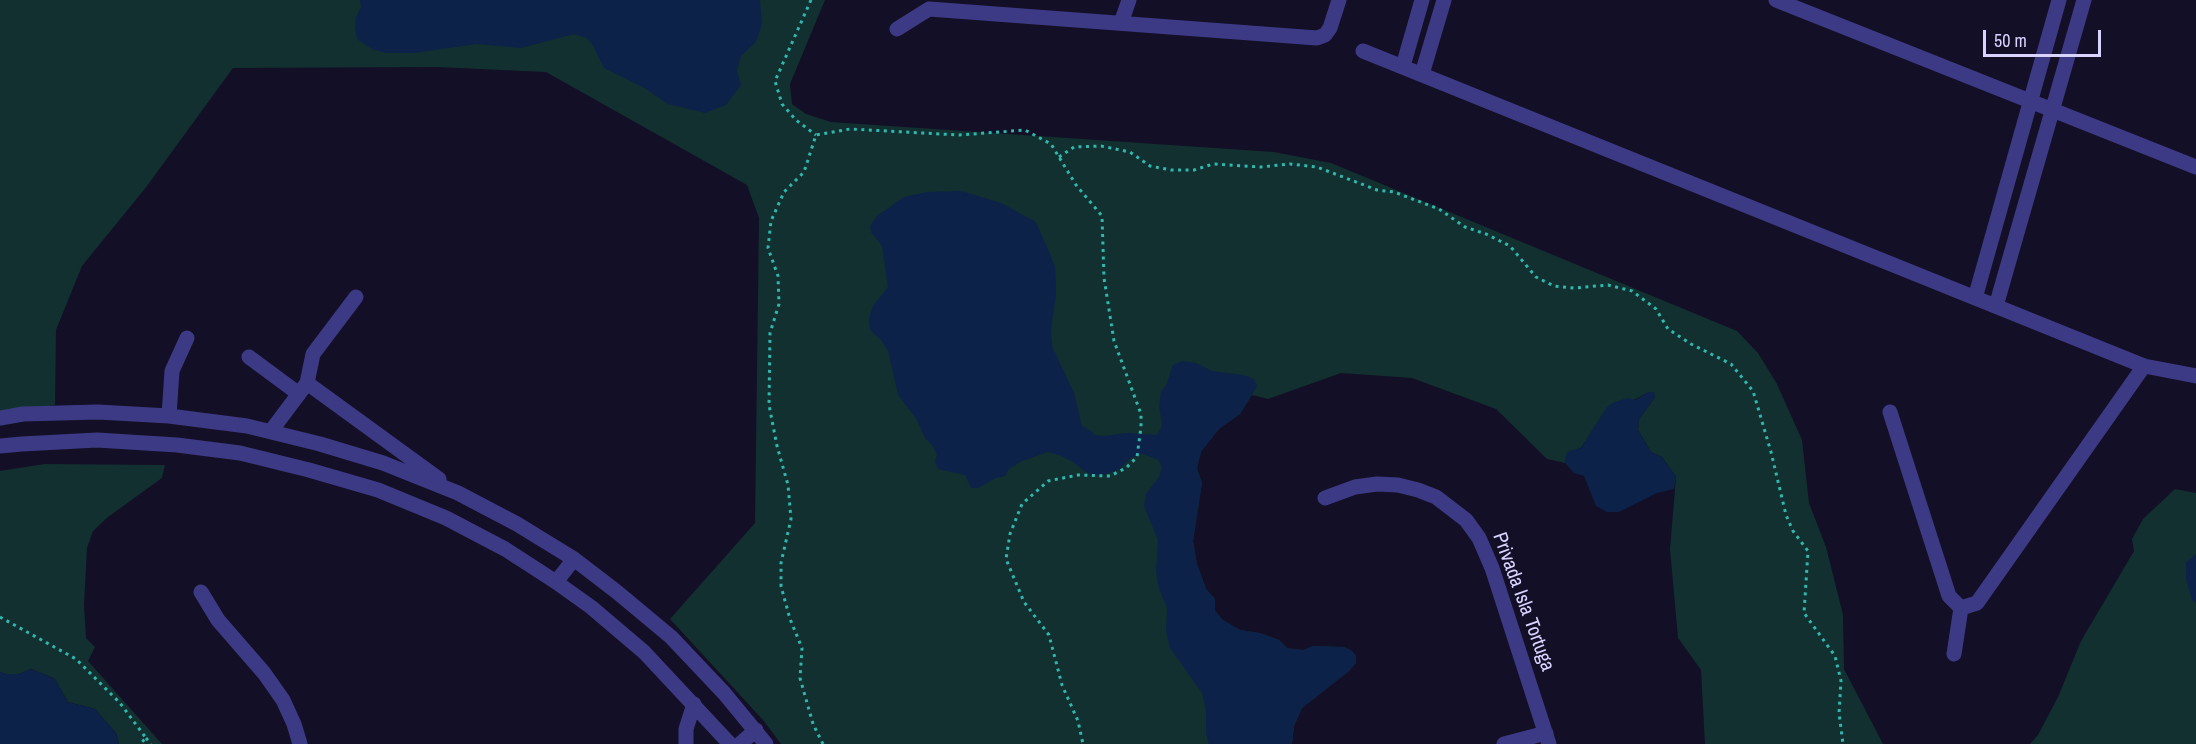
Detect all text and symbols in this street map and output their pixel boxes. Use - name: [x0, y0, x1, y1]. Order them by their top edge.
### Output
- scale bar: [1986, 18, 2104, 56]
- text: 50 m: [1994, 28, 2027, 53]
- street label: Privada Isla Tortuga: [1487, 529, 1559, 675]

